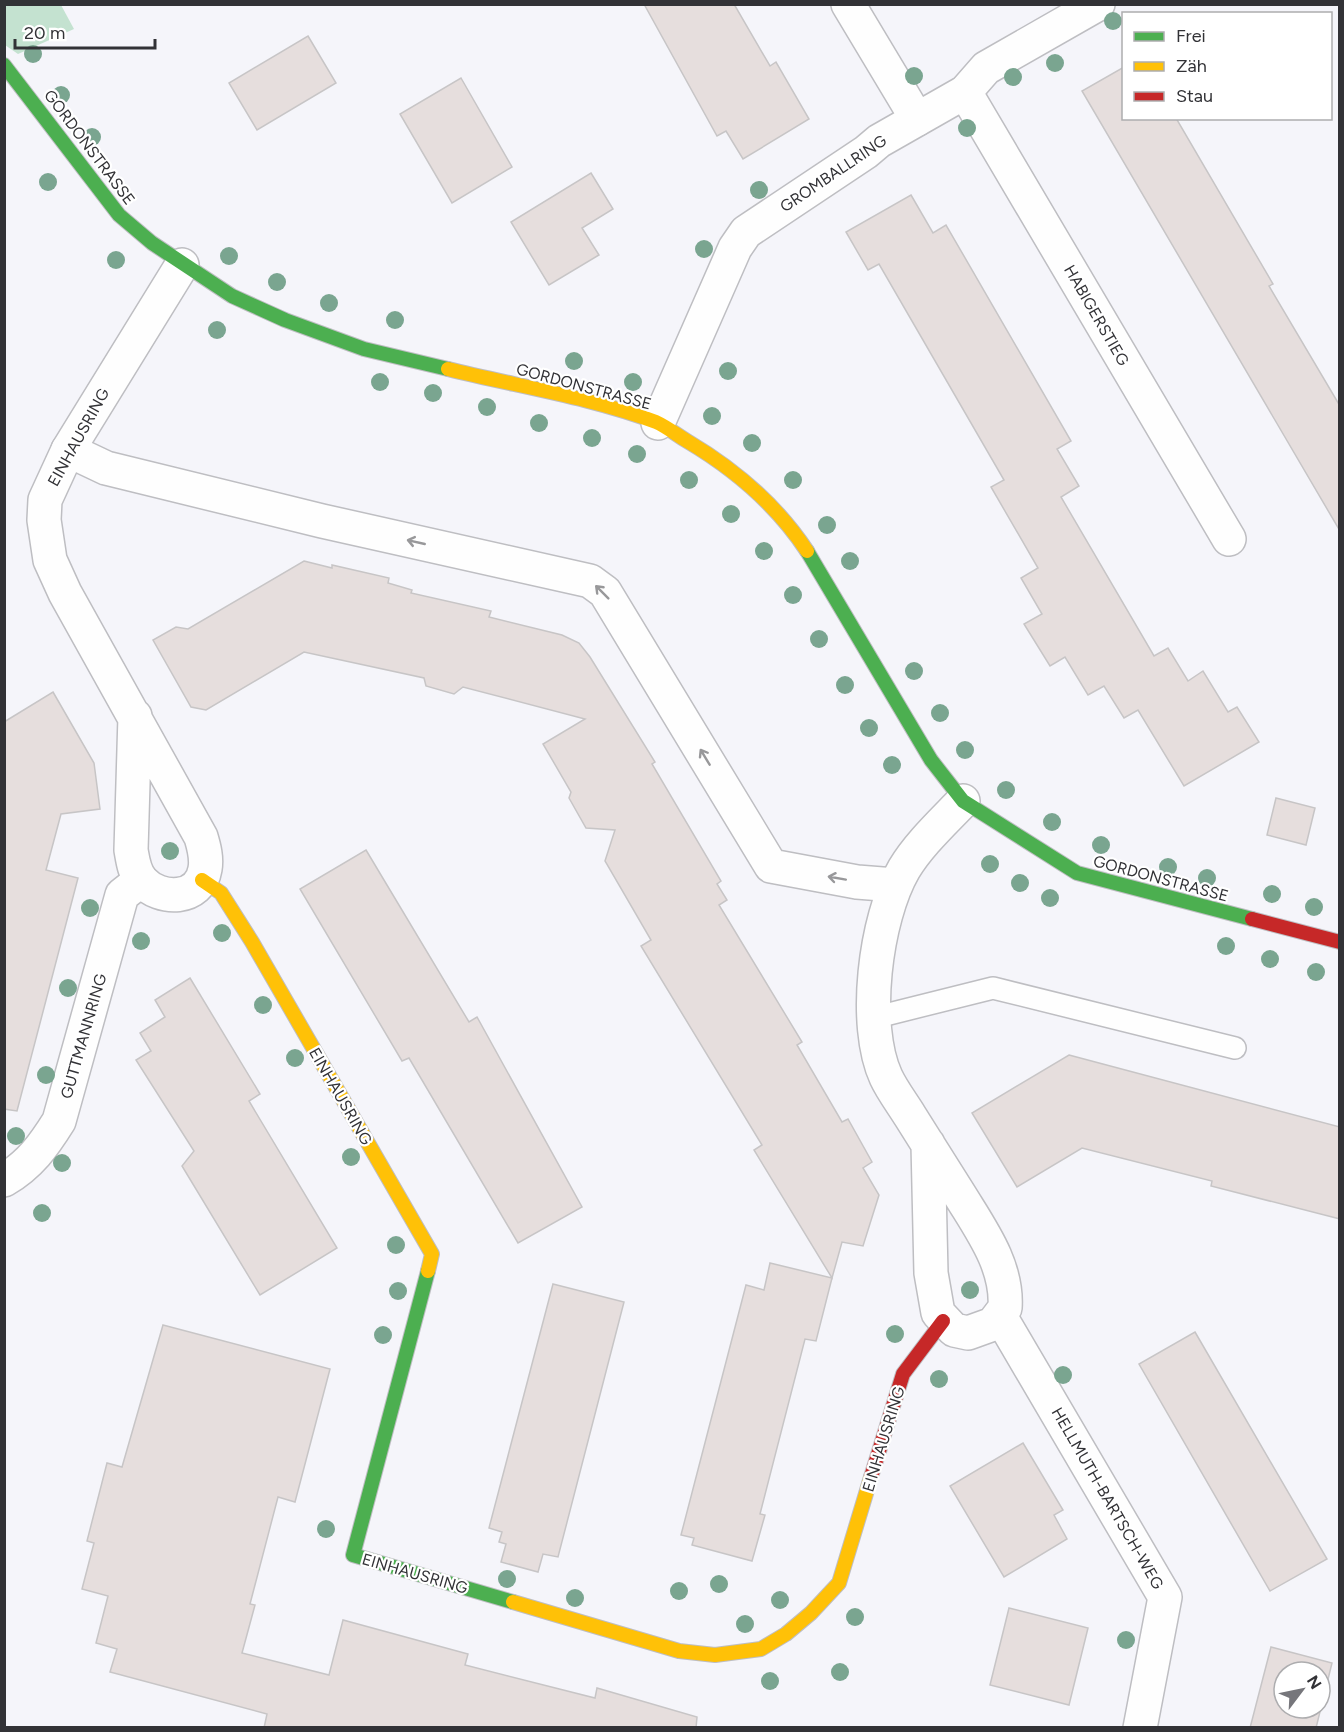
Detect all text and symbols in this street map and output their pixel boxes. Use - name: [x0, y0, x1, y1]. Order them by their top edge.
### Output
- scale bar: [15, 12, 154, 50]
- legend: [1122, 12, 1332, 120]
- text: 20 m: [24, 22, 65, 44]
- text: Frei: [1176, 25, 1206, 47]
- text: Zäh: [1176, 55, 1207, 77]
- text: Stau: [1176, 85, 1213, 107]
- street label: GORDONSTRASSE: [40, 86, 139, 209]
- street label: GROMBALLRING: [776, 131, 890, 216]
- street label: HABIGERSTIEG: [1060, 261, 1133, 369]
- street label: GORDONSTRASSE: [514, 359, 653, 414]
- street label: EINHAUSRING: [44, 385, 113, 490]
- one-way arrow: [407, 536, 426, 548]
- one-way arrow: [595, 585, 610, 600]
- one-way arrow: [698, 749, 710, 766]
- street label: GORDONSTRASSE: [1091, 851, 1230, 906]
- one-way arrow: [828, 872, 848, 883]
- street label: GUTTMANNRING: [57, 972, 110, 1101]
- street label: EINHAUSRING: [305, 1044, 376, 1148]
- street label: EINHAUSRING: [858, 1384, 909, 1494]
- street label: HELLMUTH-BARTSCH-WEG: [1048, 1404, 1167, 1593]
- street label: EINHAUSRING: [360, 1549, 470, 1598]
- north arrow: [1272, 1660, 1332, 1720]
- text: N: [1303, 1672, 1326, 1693]

